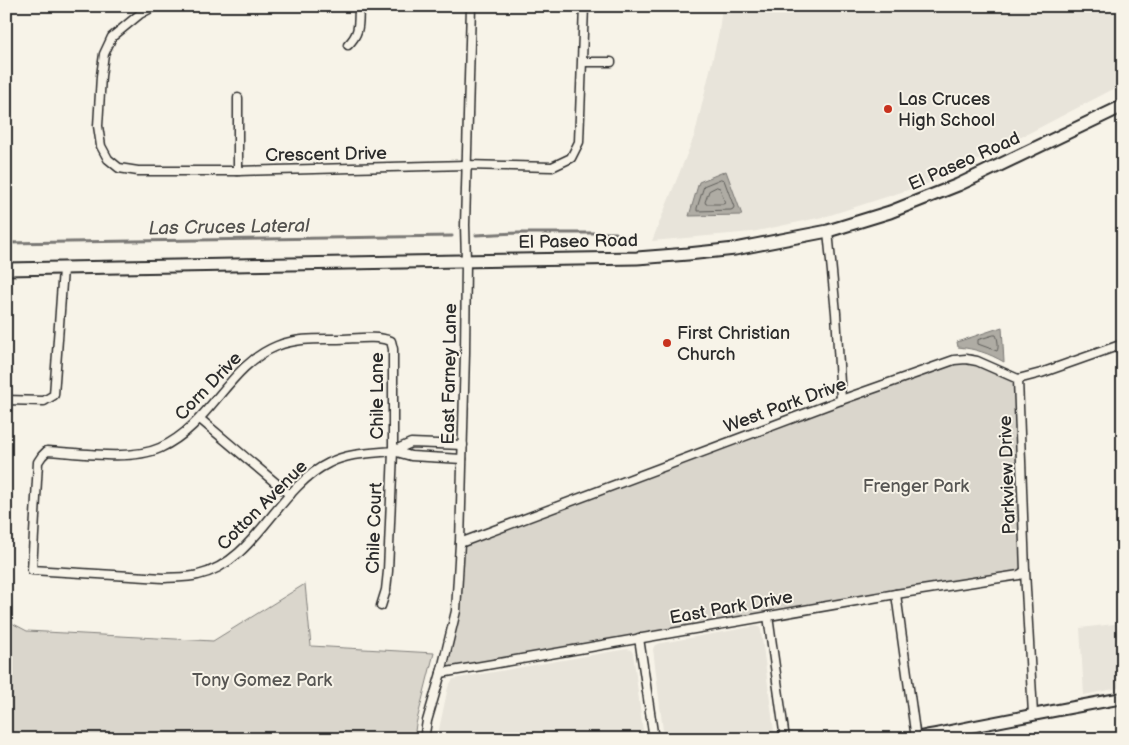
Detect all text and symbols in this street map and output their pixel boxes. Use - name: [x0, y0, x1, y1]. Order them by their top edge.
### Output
- place label: Las Cruces High School: [898, 89, 995, 131]
- marker: Las Cruces High School: [882, 103, 894, 115]
- street label: El Paseo Road: [905, 128, 1023, 195]
- street label: Crescent Drive: [265, 143, 387, 166]
- water label: Las Cruces Lateral: [148, 215, 310, 240]
- street label: El Paseo Road: [518, 230, 638, 253]
- street label: East Farney Lane: [438, 303, 461, 445]
- place label: First Christian Church: [677, 323, 790, 365]
- marker: First Christian Church: [661, 337, 673, 349]
- street label: Corn Drive: [171, 348, 246, 425]
- street label: Chile Lane: [367, 352, 388, 440]
- street label: West Park Drive: [721, 373, 850, 437]
- street label: Parkview Drive: [995, 415, 1020, 535]
- street label: Cotton Avenue: [213, 456, 312, 555]
- park label: Frenger Park: [863, 476, 969, 497]
- street label: Chile Court: [362, 481, 387, 574]
- street label: East Park Drive: [668, 586, 795, 629]
- park label: Tony Gomez Park: [192, 670, 332, 691]

